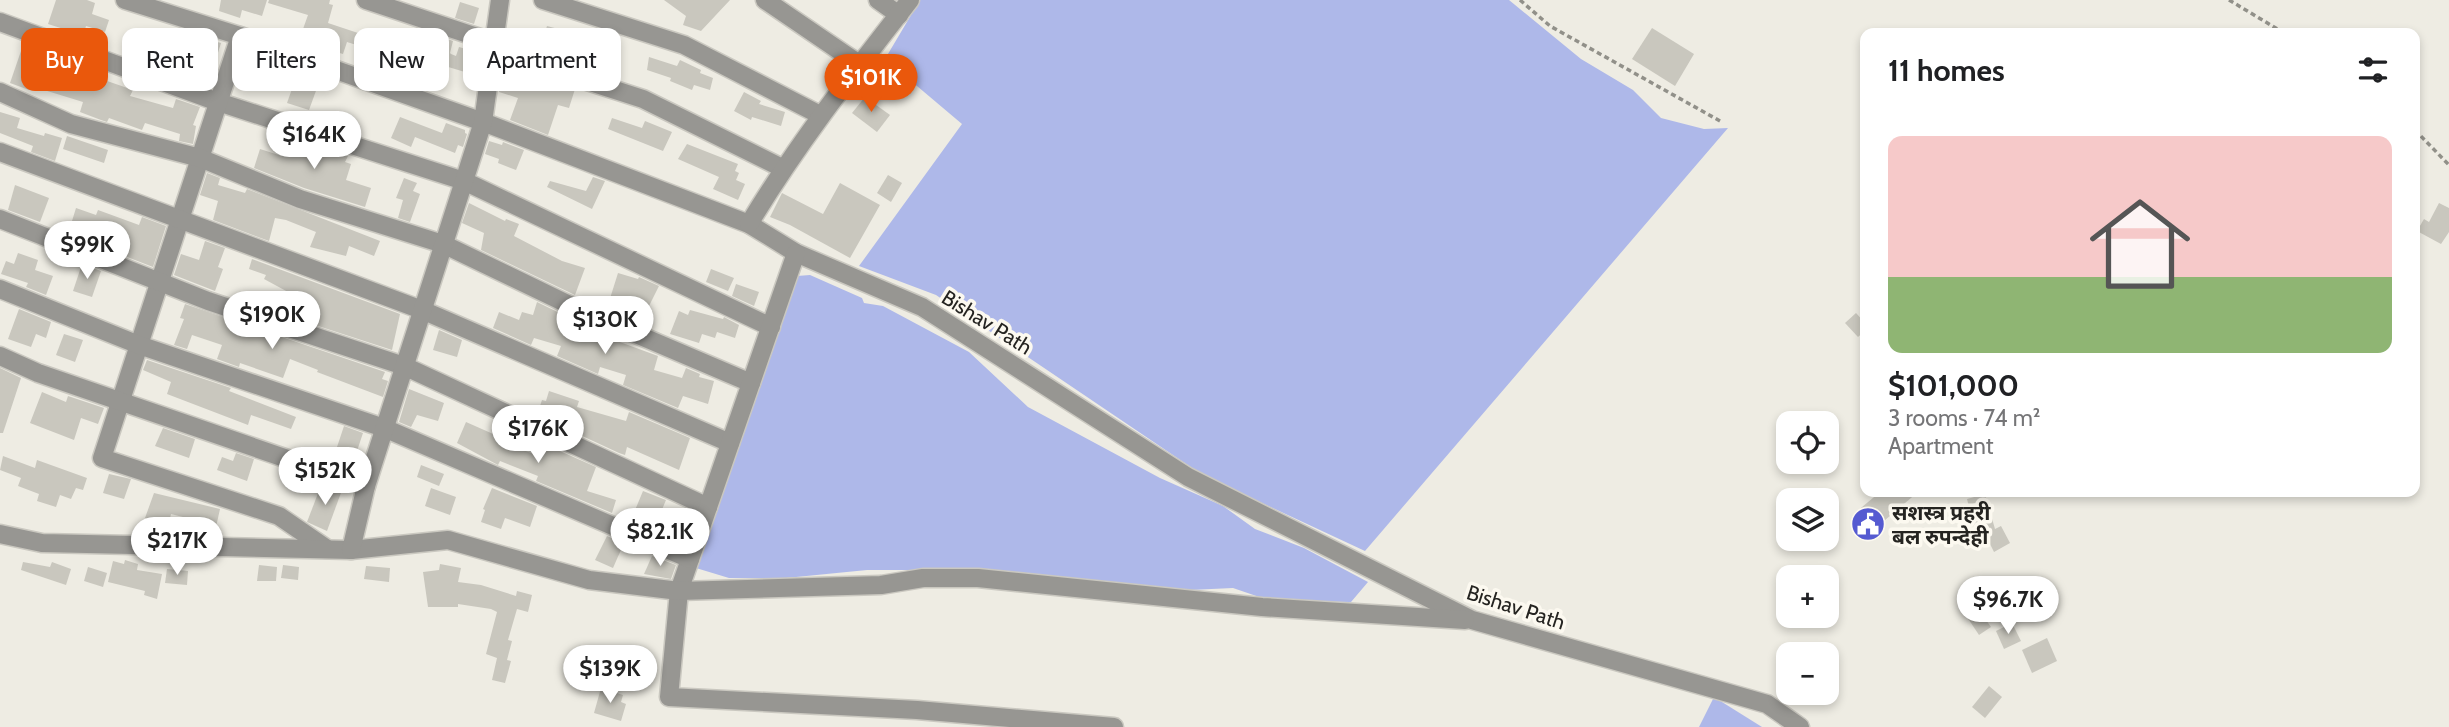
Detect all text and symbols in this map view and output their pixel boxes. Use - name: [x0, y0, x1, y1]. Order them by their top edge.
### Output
- chip: Buy: [21, 28, 108, 91]
- chip: Rent: [122, 28, 218, 91]
- chip: Filters: [232, 28, 340, 91]
- chip: New: [354, 28, 449, 91]
- chip: Apartment: [463, 28, 621, 91]
- icon: filters: [2354, 51, 2392, 89]
- text: 11 homes: [1888, 52, 2005, 89]
- pin: $101K: [822, 54, 920, 114]
- text: $101K: [841, 63, 901, 91]
- pin: $164K: [265, 111, 363, 171]
- text: $164K: [282, 120, 346, 148]
- icon: home: [2077, 181, 2203, 307]
- pin: $99K: [46, 222, 128, 281]
- text: $99K: [60, 230, 114, 258]
- street label: Bishav Path: [937, 284, 1037, 360]
- pin: $190K: [223, 292, 321, 351]
- pin: $130K: [556, 296, 654, 356]
- text: $190K: [239, 300, 305, 328]
- text: $130K: [573, 305, 637, 333]
- text: $101,000: [1888, 367, 2019, 404]
- text: 3 rooms · 74 m²: [1888, 404, 2040, 432]
- pin: $176K: [489, 406, 587, 465]
- map controls: [1776, 411, 1839, 705]
- button: locate: [1776, 411, 1839, 474]
- text: $176K: [508, 414, 568, 442]
- text: Apartment: [1888, 432, 1993, 460]
- pin: $152K: [276, 448, 374, 507]
- text: $152K: [295, 456, 355, 484]
- button: layers: [1776, 488, 1839, 551]
- place label: सशस्त्र प्रहरी बल रुपन्देही: [1892, 500, 1991, 549]
- public building icon: सशस्त्र प्रहरी बल रुपन्देही: [1849, 505, 1887, 543]
- pin: $82.1K: [603, 508, 717, 568]
- text: $82.1K: [627, 517, 694, 545]
- pin: $217K: [128, 518, 226, 577]
- text: $217K: [147, 526, 207, 554]
- button: +: [1776, 565, 1839, 628]
- pin: $96.7K: [1951, 576, 2065, 636]
- street label: Bishav Path: [1464, 579, 1568, 635]
- text: $96.7K: [1973, 585, 2043, 613]
- button: −: [1776, 642, 1839, 705]
- pin: $139K: [561, 646, 659, 705]
- text: $139K: [579, 654, 641, 682]

